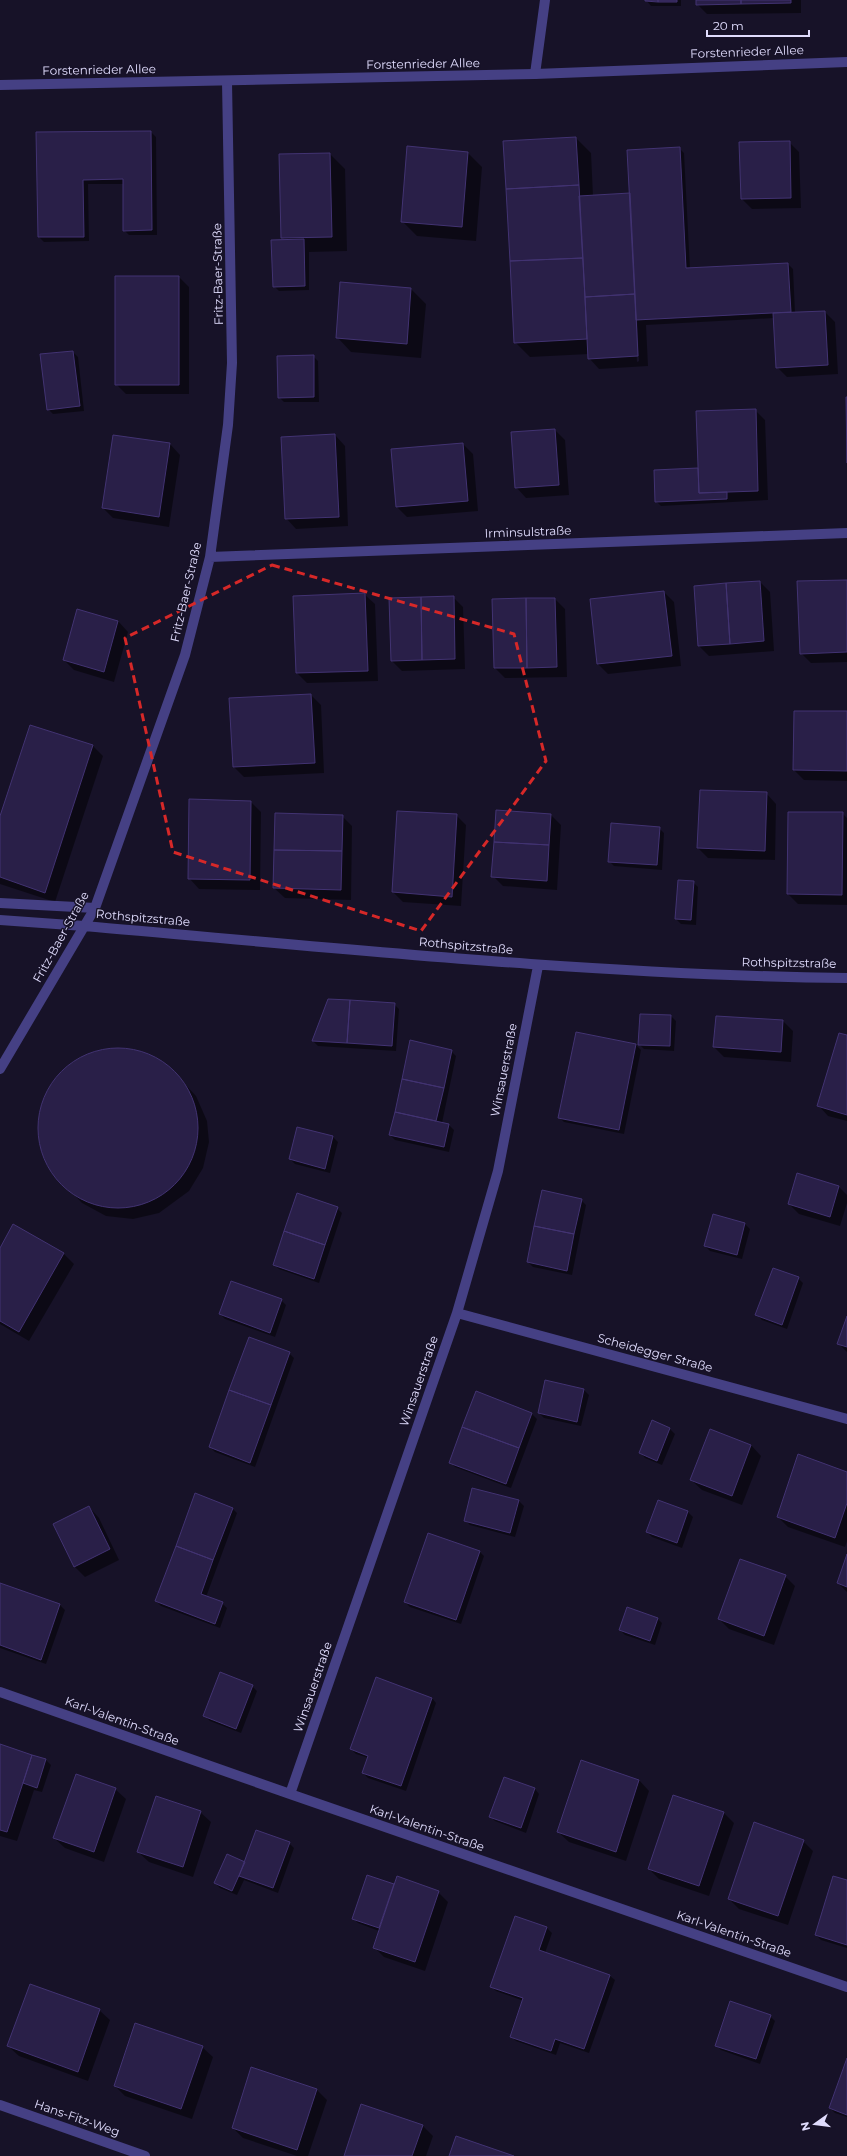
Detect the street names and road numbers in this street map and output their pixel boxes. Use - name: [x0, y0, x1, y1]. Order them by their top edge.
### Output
- street label: Forstenrieder Allee: [690, 42, 804, 61]
- street label: Forstenrieder Allee: [366, 55, 480, 72]
- street label: Forstenrieder Allee: [42, 61, 156, 78]
- street label: Fritz-Baer-Straße: [209, 223, 226, 325]
- street label: Irminsulstraße: [484, 522, 572, 541]
- street label: Fritz-Baer-Straße: [167, 540, 204, 643]
- street label: Fritz-Baer-Straße: [29, 888, 92, 985]
- street label: Rothspitzstraße: [95, 906, 191, 929]
- street label: Rothspitzstraße: [418, 934, 514, 957]
- street label: Rothspitzstraße: [742, 954, 836, 971]
- street label: Winsauerstraße: [487, 1022, 520, 1118]
- street label: Scheidegger Straße: [596, 1330, 714, 1375]
- street label: Winsauerstraße: [396, 1334, 441, 1428]
- street label: Winsauerstraße: [290, 1640, 335, 1734]
- street label: Karl-Valentin-Straße: [63, 1693, 181, 1748]
- street label: Karl-Valentin-Straße: [368, 1801, 487, 1854]
- street label: Karl-Valentin-Straße: [675, 1907, 794, 1960]
- street label: Hans-Fitz-Weg: [32, 2096, 122, 2139]

